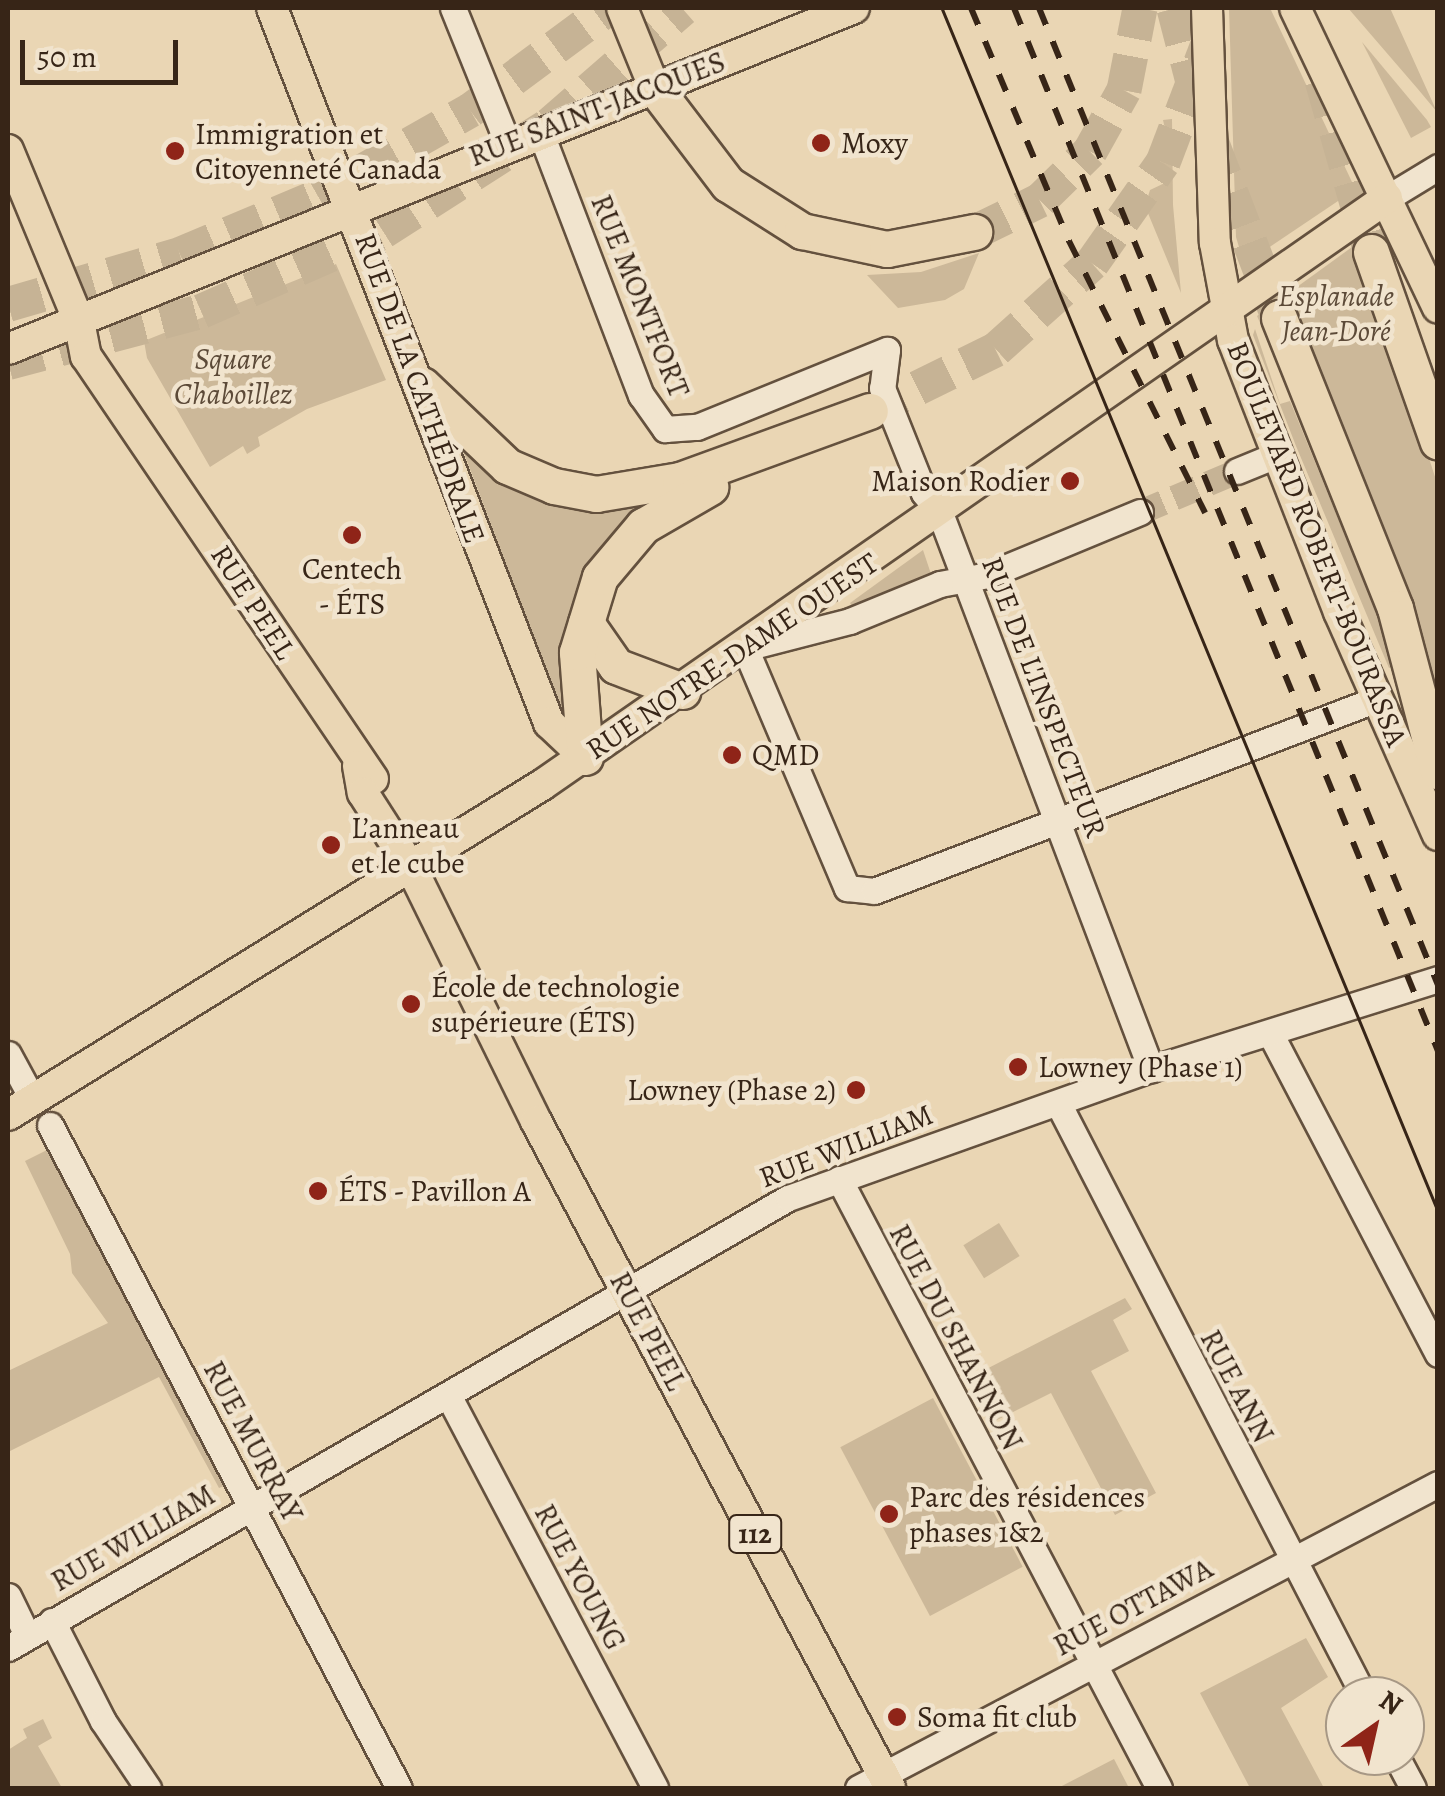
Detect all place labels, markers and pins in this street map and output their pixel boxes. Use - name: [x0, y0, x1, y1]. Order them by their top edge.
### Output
- place label: Immigration et Citoyenneté Canada: [195, 116, 441, 186]
- place label: Moxy: [841, 125, 908, 161]
- marker: Moxy: [810, 132, 832, 154]
- marker: Immigration et Citoyenneté Canada: [164, 140, 186, 162]
- place label: Maison Rodier: [871, 463, 1050, 499]
- marker: Maison Rodier: [1059, 470, 1081, 492]
- marker: Centech - ÉTS: [341, 524, 363, 546]
- place label: Centech - ÉTS: [302, 551, 402, 622]
- place label: QMD: [752, 737, 819, 773]
- marker: QMD: [721, 744, 743, 766]
- place label: L’anneau et le cube: [351, 810, 465, 880]
- marker: L’anneau et le cube: [320, 834, 342, 856]
- place label: École de technologie supérieure (ÉTS): [431, 969, 680, 1040]
- marker: École de technologie supérieure (ÉTS): [400, 993, 422, 1015]
- place label: Lowney (Phase 1): [1038, 1049, 1243, 1085]
- marker: Lowney (Phase 1): [1007, 1056, 1029, 1078]
- place label: Lowney (Phase 2): [627, 1072, 836, 1108]
- marker: Lowney (Phase 2): [845, 1079, 867, 1101]
- place label: ÉTS - Pavillon A: [338, 1173, 532, 1209]
- marker: ÉTS - Pavillon A: [307, 1180, 329, 1202]
- place label: Parc des résidences phases 1&2: [909, 1479, 1145, 1550]
- marker: Parc des résidences phases 1&2: [878, 1503, 900, 1525]
- place label: Soma fit club: [917, 1699, 1077, 1735]
- marker: Soma fit club: [886, 1706, 908, 1728]

